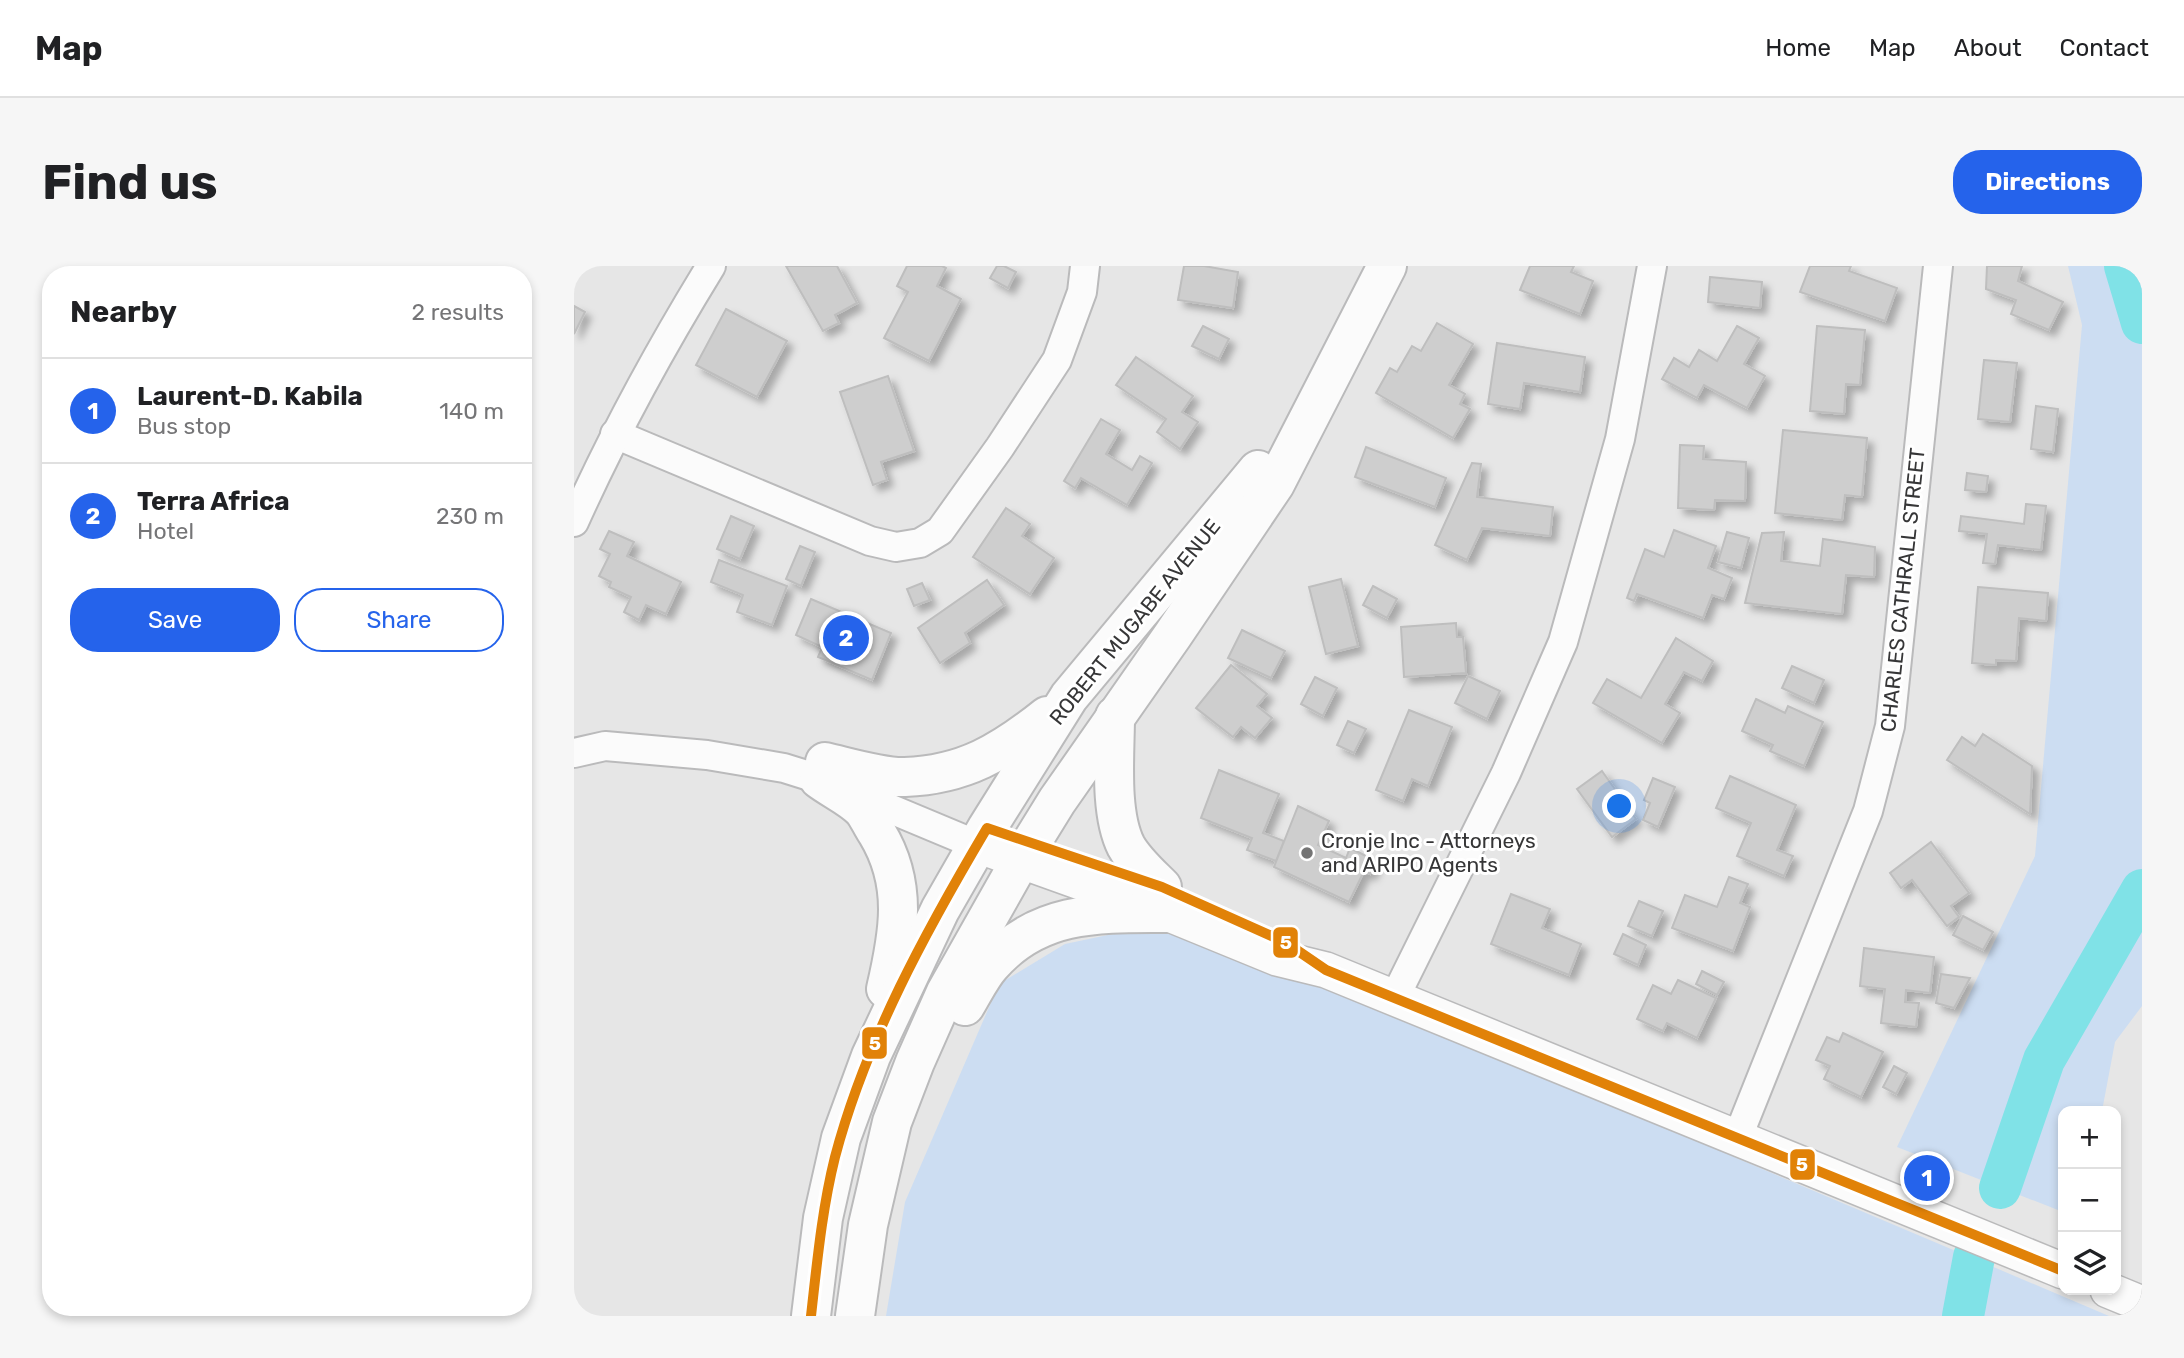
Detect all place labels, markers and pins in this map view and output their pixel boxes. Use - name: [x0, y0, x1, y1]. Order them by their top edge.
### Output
- pin: 2: [823, 612, 869, 664]
- place label: Cronje Inc - Attorneys and ARIPO Agents: [1321, 828, 1536, 877]
- marker: Cronje Inc - Attorneys and ARIPO Agents: [1299, 845, 1315, 861]
- pin: 1: [1904, 1152, 1950, 1204]

